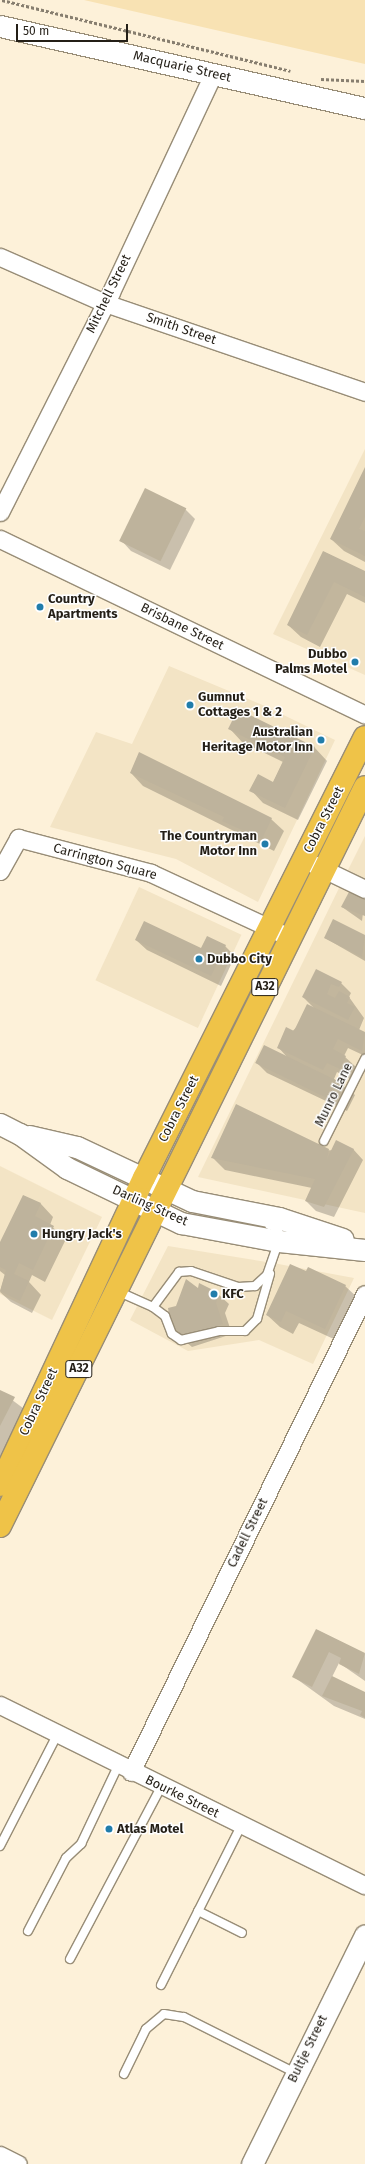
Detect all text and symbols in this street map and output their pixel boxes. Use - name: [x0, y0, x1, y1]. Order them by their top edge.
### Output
- scale bar: [18, 16, 130, 42]
- text: 50 m: [23, 24, 49, 38]
- street label: Macquarie Street: [132, 48, 232, 86]
- street label: Mitchell Street: [83, 252, 135, 336]
- street label: Smith Street: [144, 310, 218, 348]
- place label: Country Apartments: [48, 592, 118, 623]
- street label: Brisbane Street: [138, 600, 226, 654]
- marker: Country Apartments: [35, 602, 45, 612]
- place label: Dubbo Palms Motel: [275, 647, 347, 678]
- marker: Dubbo Palms Motel: [350, 657, 360, 667]
- place label: Gumnut Cottages 1 & 2: [198, 690, 282, 721]
- marker: Gumnut Cottages 1 & 2: [185, 700, 195, 710]
- place label: Australian Heritage Motor Inn: [202, 725, 313, 756]
- marker: Australian Heritage Motor Inn: [316, 735, 326, 745]
- street label: Cobra Street: [301, 784, 347, 856]
- place label: The Countryman Motor Inn: [160, 829, 257, 860]
- marker: The Countryman Motor Inn: [260, 839, 270, 849]
- street label: Carrington Square: [51, 841, 159, 883]
- place label: Dubbo City: [207, 951, 272, 967]
- marker: Dubbo City: [194, 954, 204, 964]
- road number: A32: [251, 977, 279, 997]
- street label: Munro Lane: [312, 1061, 356, 1129]
- street label: Cobra Street: [156, 1073, 202, 1145]
- street label: Darling Street: [110, 1182, 190, 1230]
- place label: Hungry Jack's: [42, 1226, 122, 1242]
- marker: Hungry Jack's: [29, 1229, 39, 1239]
- place label: KFC: [222, 1286, 244, 1302]
- marker: KFC: [209, 1289, 219, 1299]
- road number: A32: [65, 1359, 93, 1379]
- street label: Cobra Street: [17, 1366, 61, 1438]
- street label: Cadell Street: [224, 1496, 272, 1570]
- street label: Bourke Street: [142, 1772, 222, 1822]
- place label: Atlas Motel: [117, 1821, 183, 1837]
- marker: Atlas Motel: [104, 1824, 114, 1834]
- street label: Bultje Street: [285, 2013, 331, 2085]

